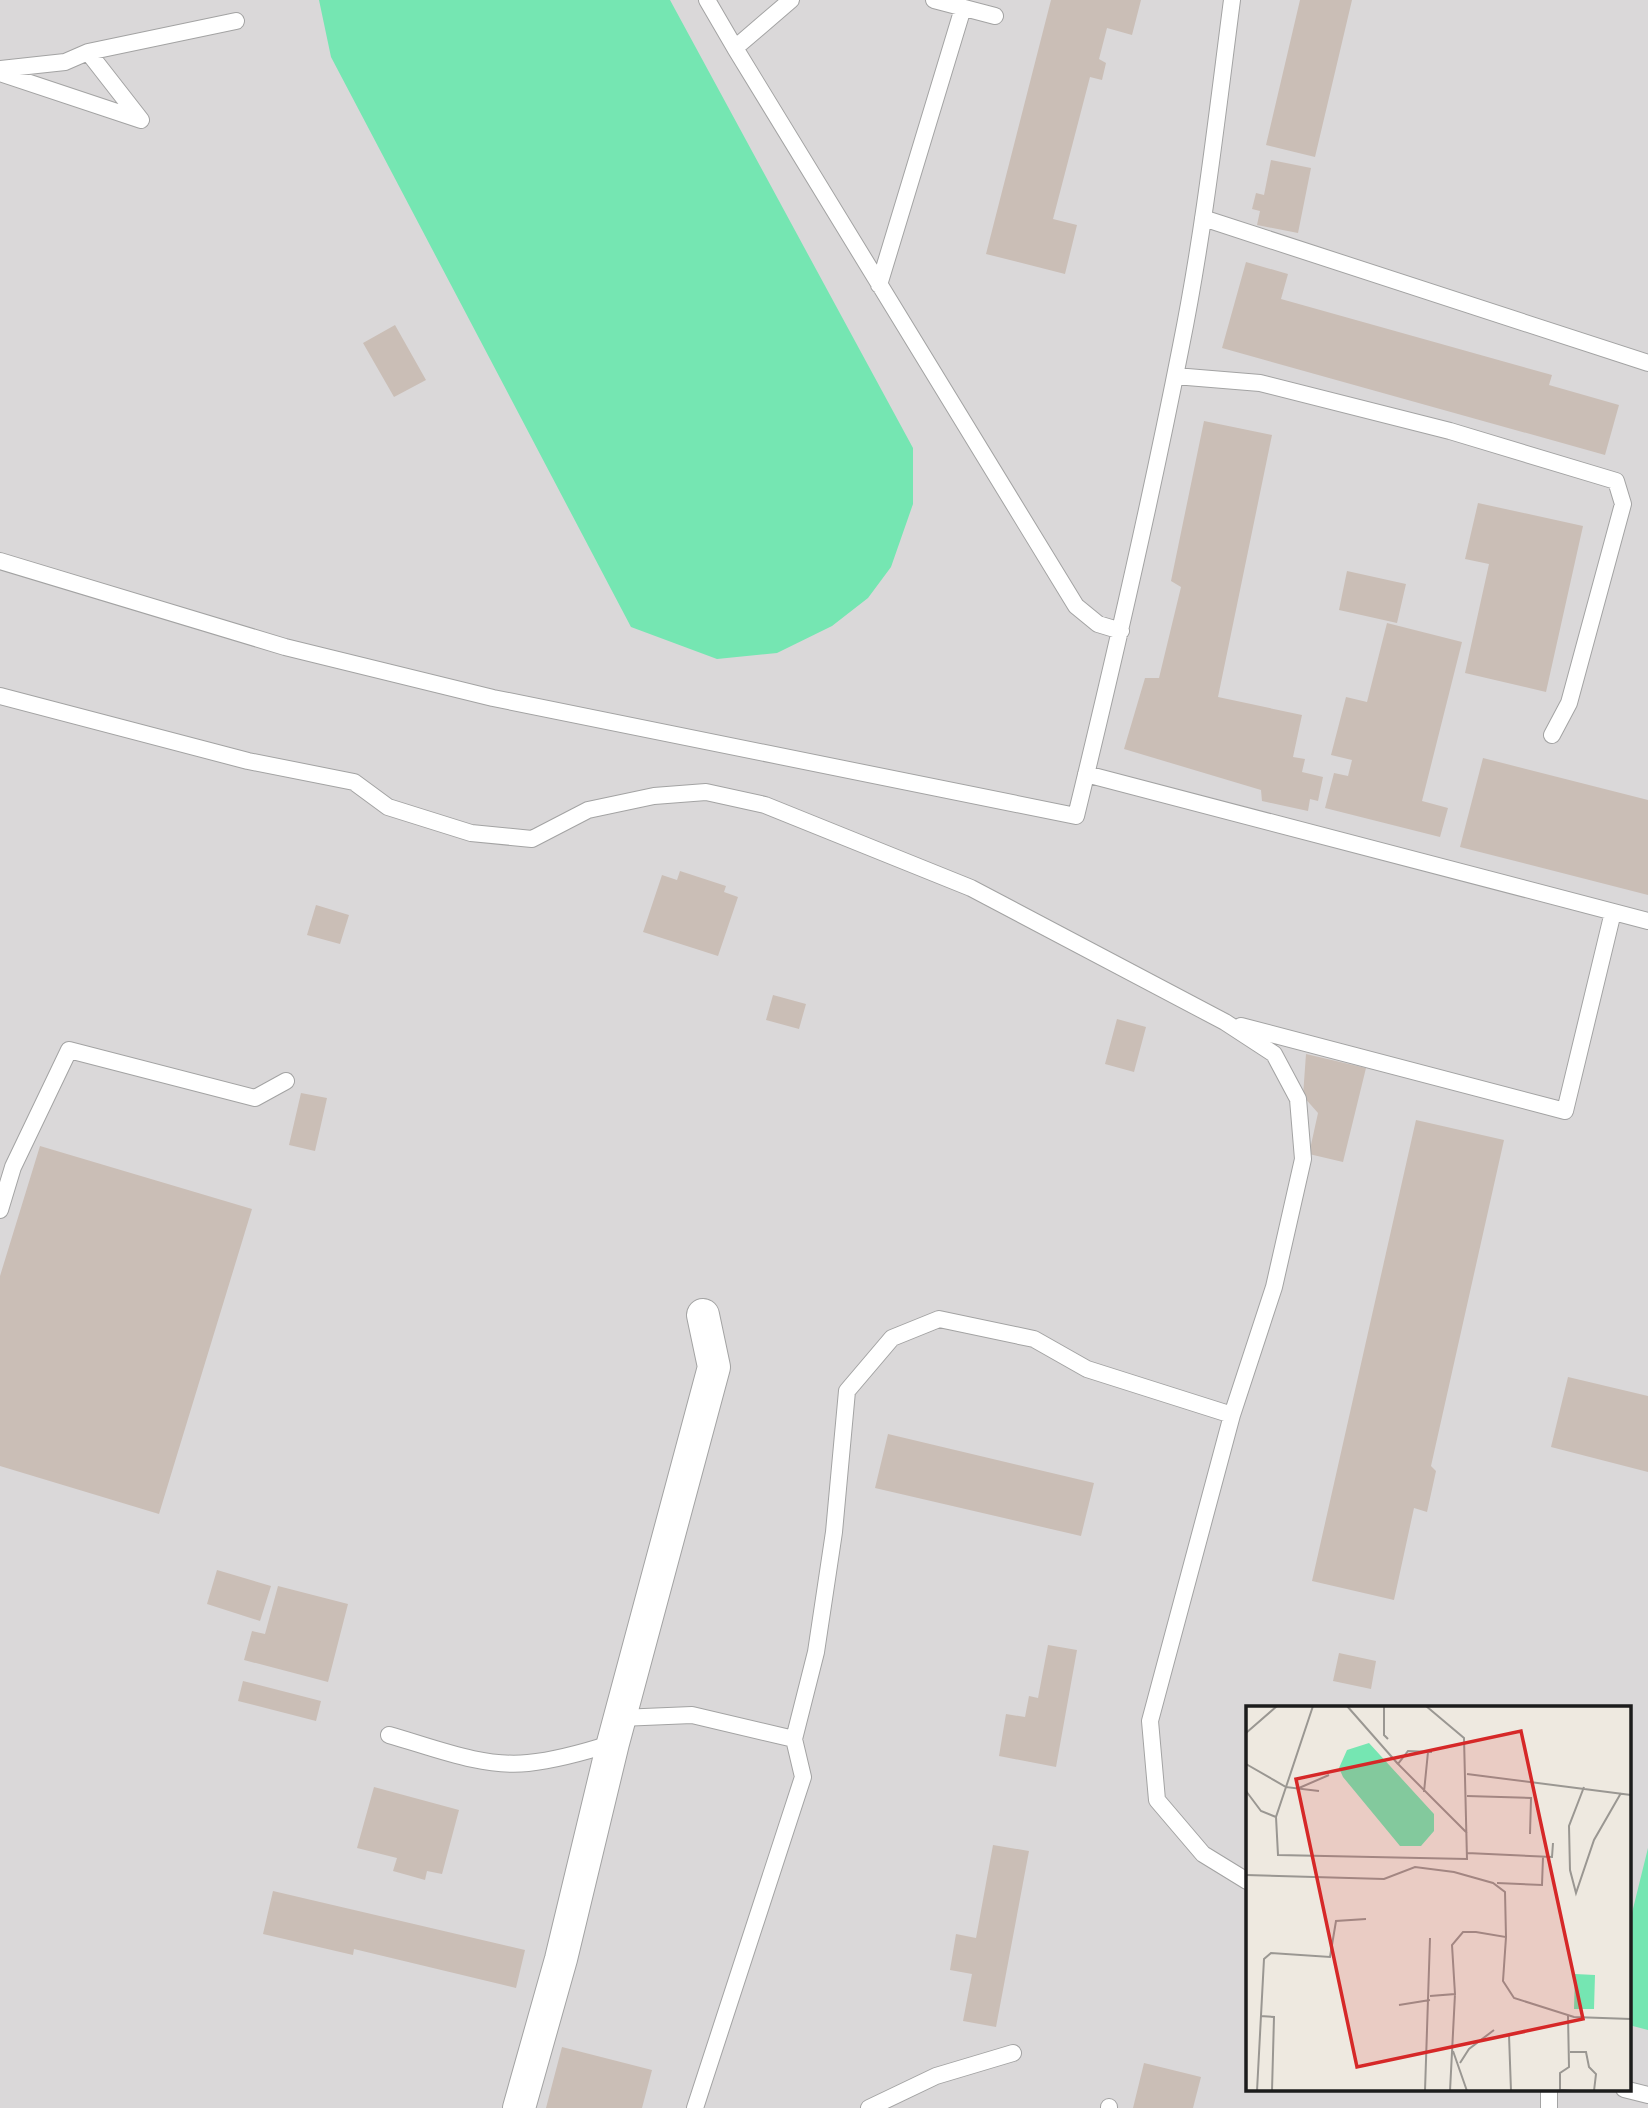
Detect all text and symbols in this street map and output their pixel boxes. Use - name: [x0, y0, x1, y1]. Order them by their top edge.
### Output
- inset map: [1246, 1706, 1630, 2090]

